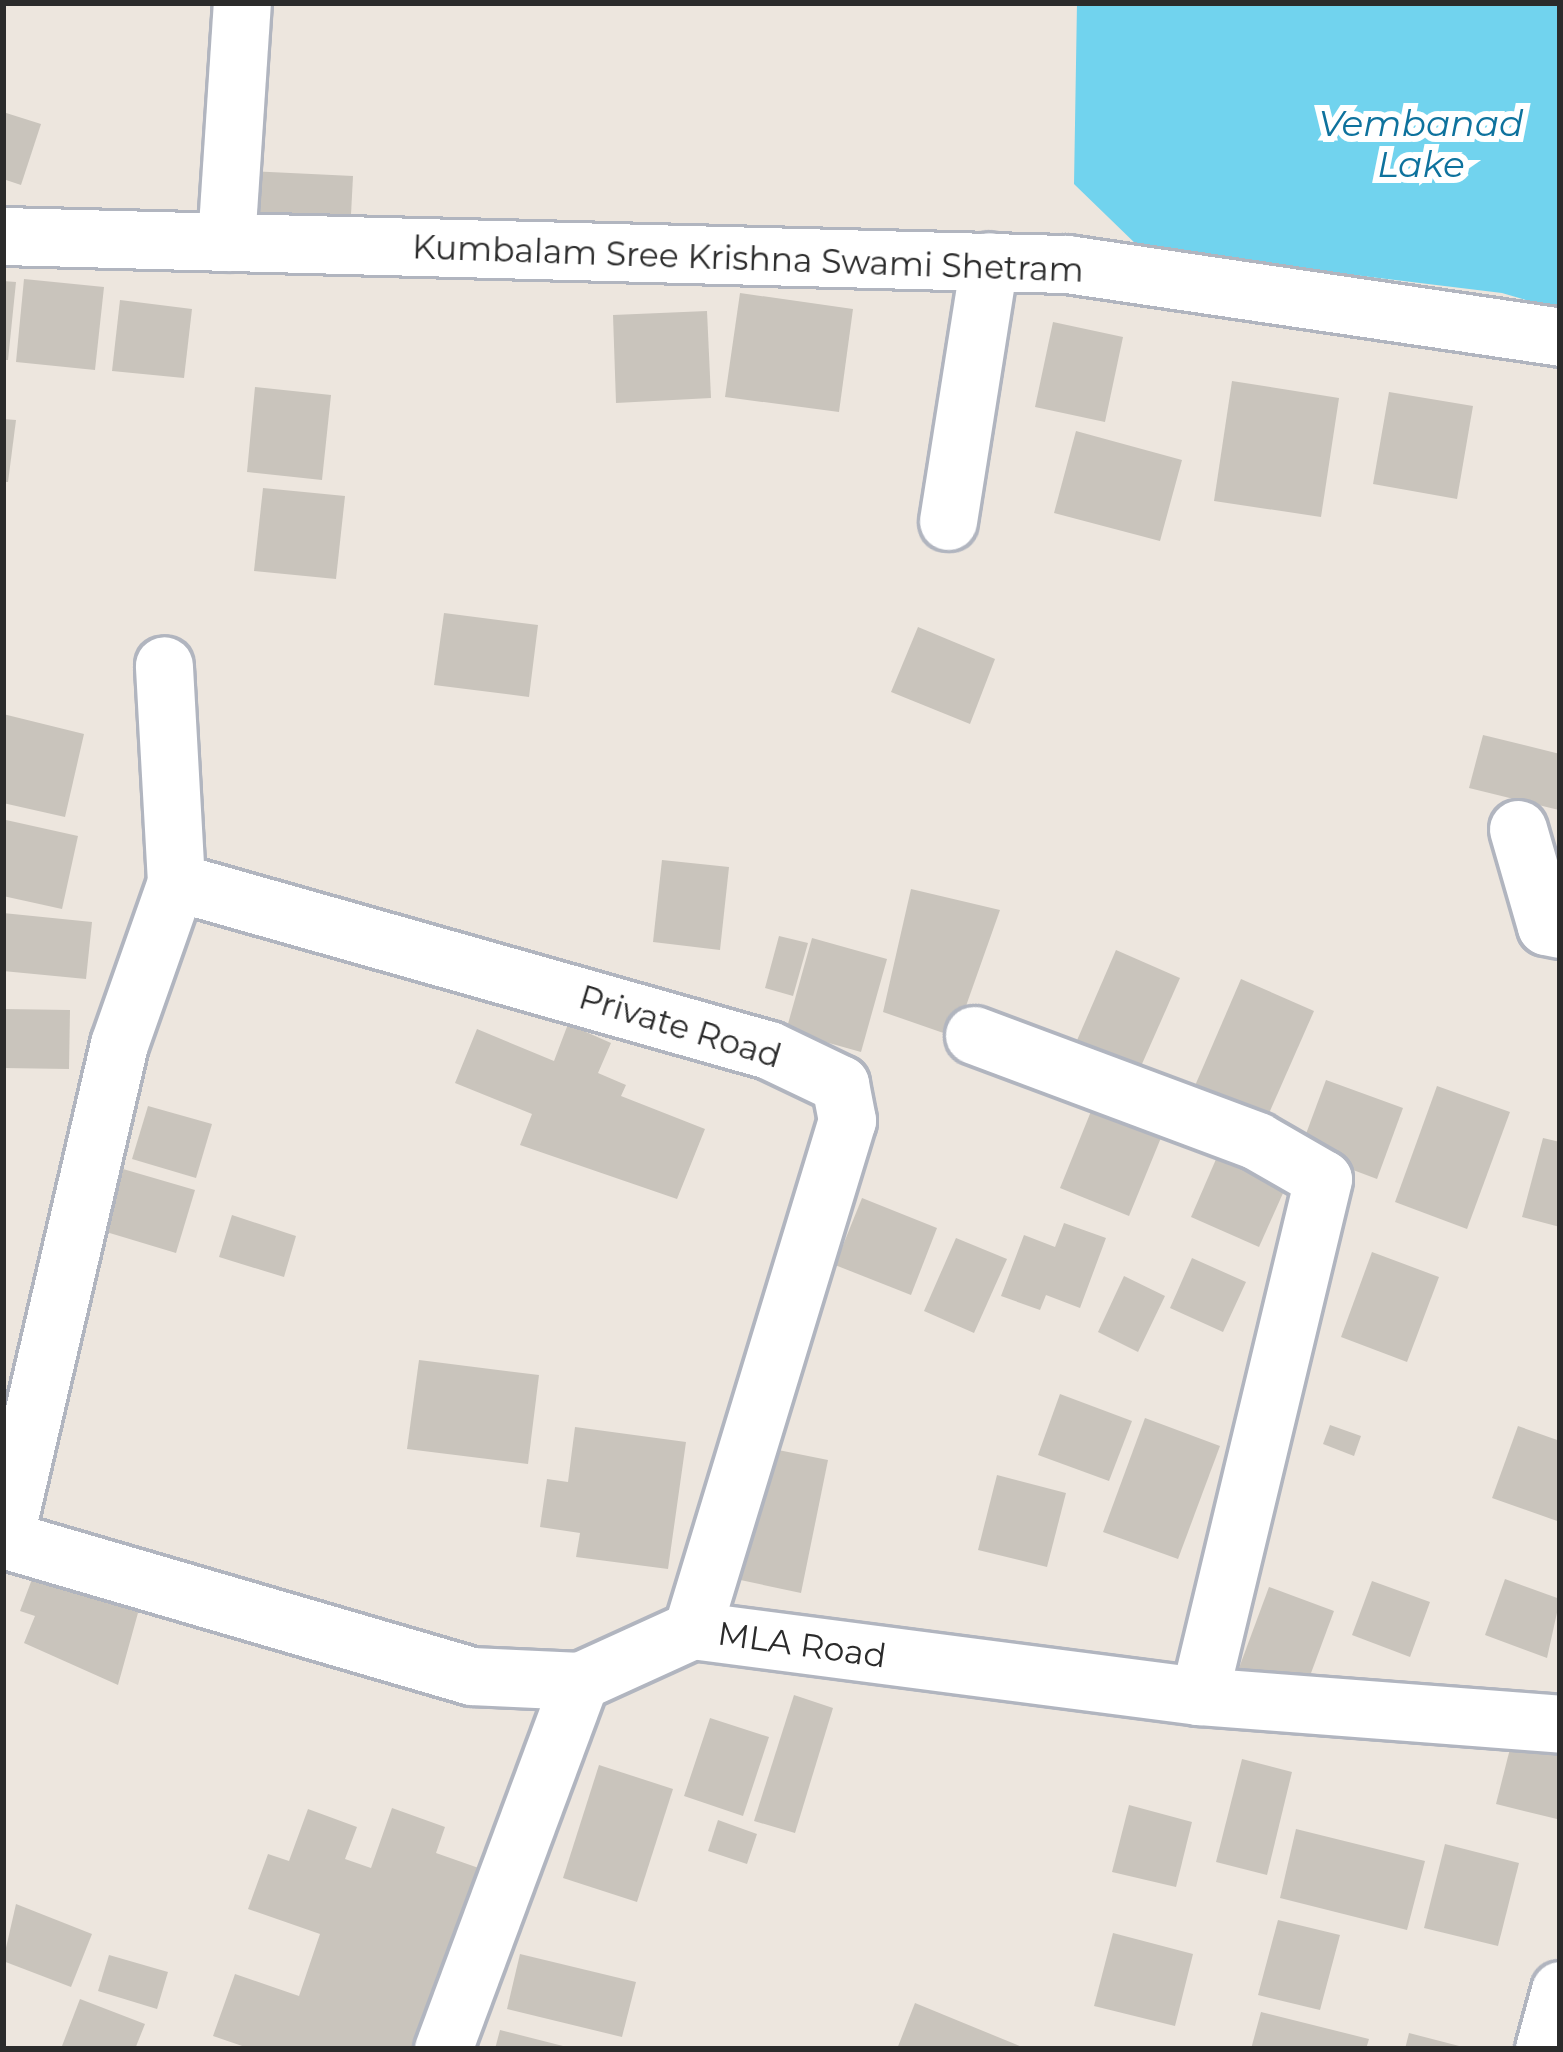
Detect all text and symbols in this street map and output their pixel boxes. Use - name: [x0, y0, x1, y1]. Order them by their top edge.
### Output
- water label: Vembanad Lake: [1318, 101, 1524, 186]
- street label: Kumbalam Sree Krishna Swami Shetram: [412, 227, 1084, 291]
- street label: Private Road: [574, 977, 786, 1077]
- street label: MLA Road: [715, 1614, 889, 1676]

